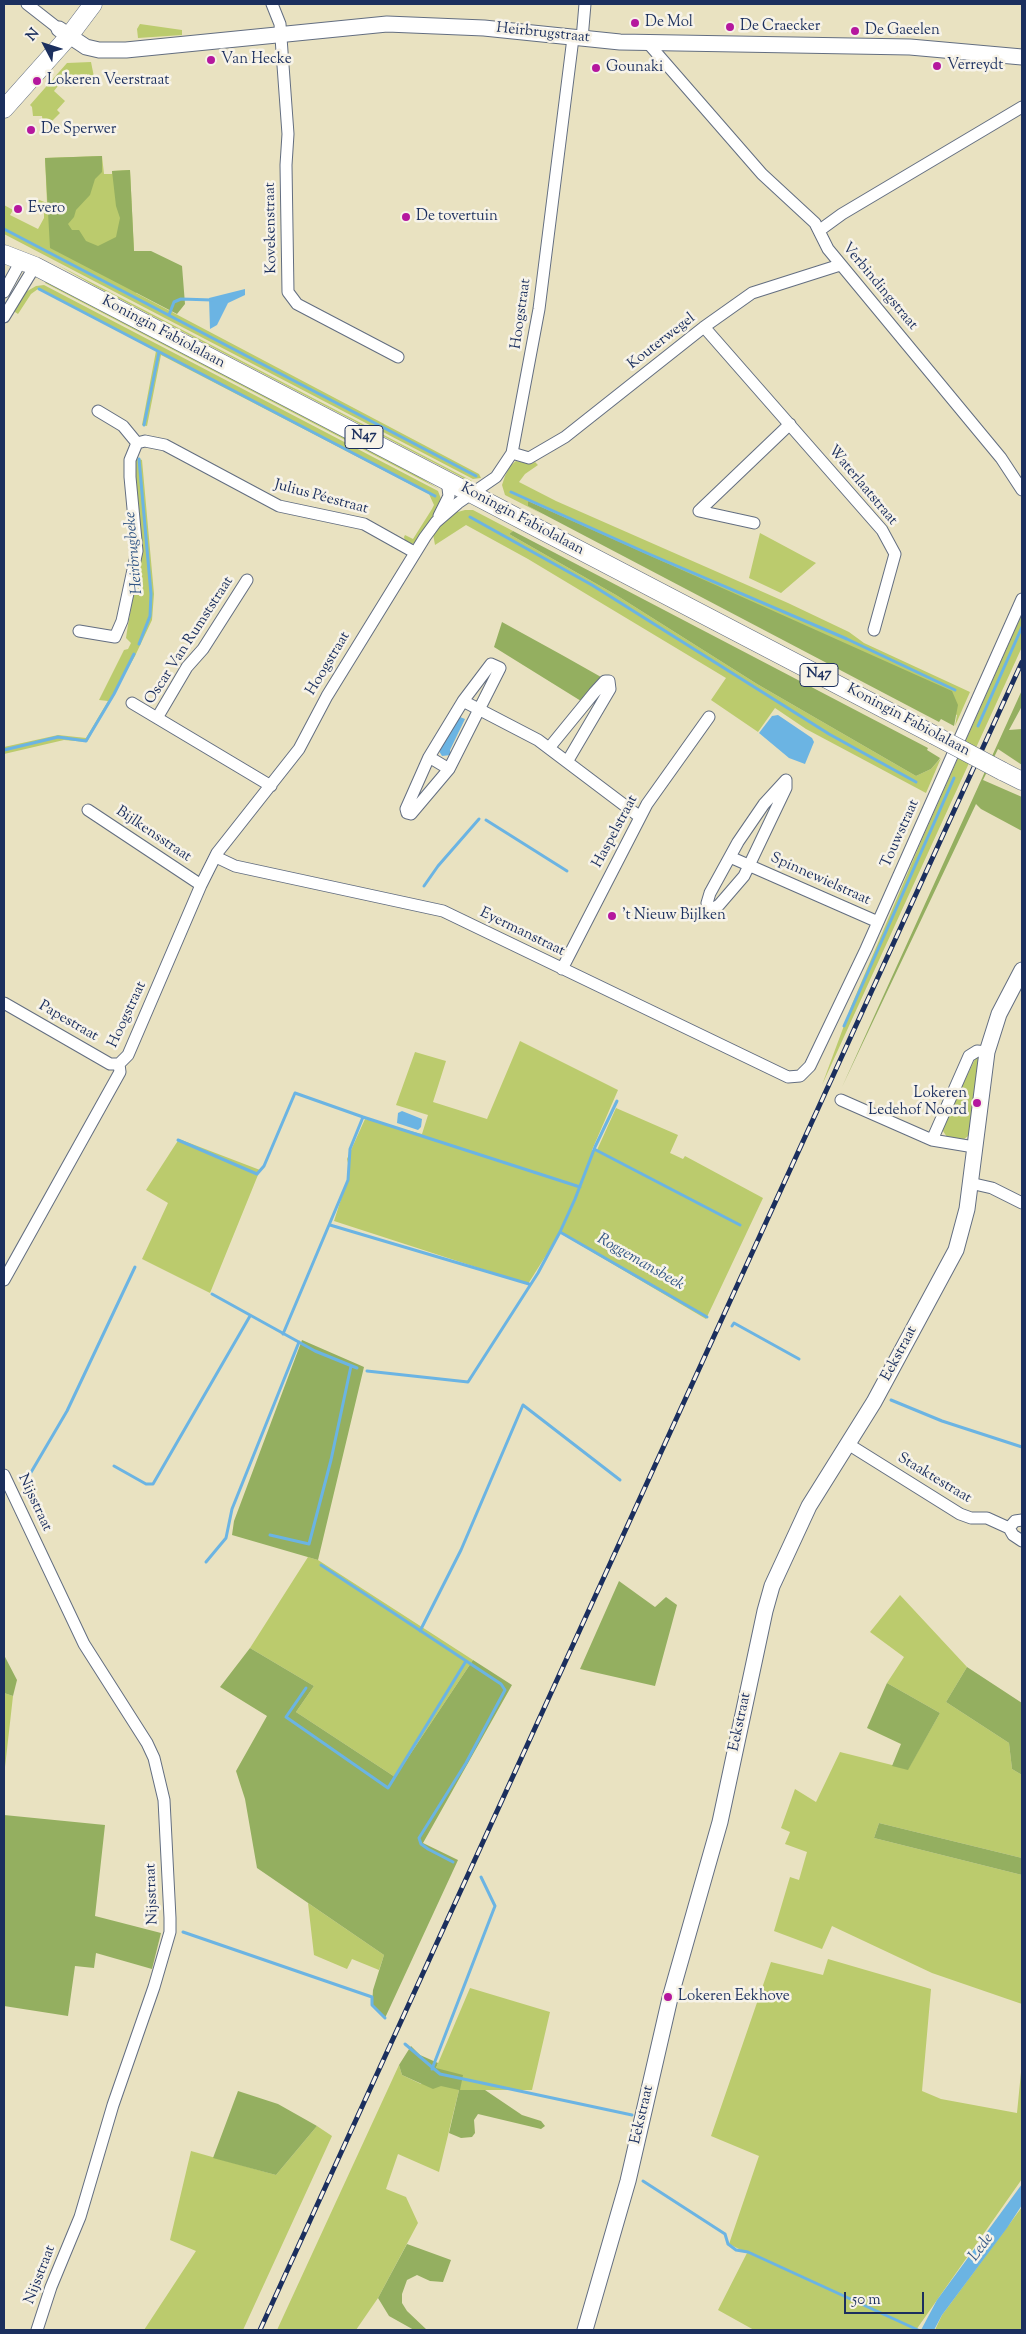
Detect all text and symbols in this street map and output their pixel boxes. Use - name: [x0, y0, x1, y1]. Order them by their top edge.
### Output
- place label: De Mol: [645, 14, 693, 32]
- marker: De Mol: [629, 17, 641, 29]
- place label: De Craecker: [740, 18, 820, 36]
- north arrow: [20, 20, 70, 70]
- street label: Heirbrugstraat: [495, 20, 591, 48]
- marker: De Craecker: [724, 21, 736, 33]
- place label: De Gaeelen: [865, 22, 940, 40]
- text: N: [22, 25, 45, 46]
- marker: De Gaeelen: [849, 25, 861, 37]
- place label: Van Hecke: [221, 51, 292, 69]
- marker: Van Hecke: [205, 54, 217, 66]
- place label: Verreydt: [947, 57, 1003, 75]
- place label: Gounaki: [606, 59, 663, 77]
- marker: Verreydt: [931, 60, 943, 72]
- marker: Gounaki: [590, 62, 602, 74]
- place label: Lokeren Veerstraat: [47, 72, 169, 90]
- marker: Lokeren Veerstraat: [31, 75, 43, 87]
- place label: De Sperwer: [41, 121, 116, 139]
- marker: De Sperwer: [25, 124, 37, 136]
- street label: Kovekenstraat: [262, 182, 282, 274]
- place label: Evero: [28, 200, 65, 218]
- marker: Evero: [12, 203, 24, 215]
- place label: De tovertuin: [416, 208, 498, 226]
- marker: De tovertuin: [400, 211, 412, 223]
- street label: Verbindingstraat: [837, 240, 921, 334]
- street label: Hoogstraat: [508, 278, 536, 350]
- street label: Koningin Fabiolalaan: [98, 293, 228, 373]
- street label: Kouterwegel: [625, 310, 699, 374]
- road number: N47: [345, 426, 383, 448]
- street label: Waterlaatstraat: [823, 442, 901, 530]
- street label: Julius Péestraat: [272, 477, 370, 519]
- street label: Koningin Fabiolalaan: [457, 480, 587, 560]
- water label: Heirbrugbeke: [122, 511, 148, 595]
- street label: Oscar Van Rumststraat: [142, 574, 238, 708]
- street label: Hoogstraat: [303, 629, 355, 699]
- road number: N47: [800, 664, 838, 686]
- street label: Koningin Fabiolalaan: [843, 681, 973, 761]
- street label: Haspelstraat: [589, 793, 643, 871]
- street label: Touwstraat: [878, 797, 924, 871]
- street label: Bijlkensstraat: [112, 803, 194, 867]
- street label: Spinnewielstraat: [767, 850, 873, 910]
- street label: Eyermanstraat: [476, 905, 568, 961]
- place label: 't Nieuw Bijlken: [622, 907, 726, 925]
- marker: 't Nieuw Bijlken: [606, 910, 618, 922]
- street label: Hoogstraat: [105, 979, 151, 1051]
- street label: Papestraat: [35, 998, 101, 1046]
- place label: Lokeren Ledehof Noord: [868, 1085, 967, 1120]
- marker: Lokeren Ledehof Noord: [971, 1097, 983, 1109]
- water label: Roggemansbeek: [593, 1230, 687, 1296]
- street label: Eekstraat: [878, 1323, 922, 1385]
- street label: Staaktestraat: [894, 1450, 974, 1508]
- street label: Nijsstraat: [13, 1471, 55, 1535]
- street label: Eekstraat: [726, 1691, 756, 1753]
- street label: Nijsstraat: [143, 1863, 163, 1925]
- place label: Lokeren Eekhove: [678, 1988, 790, 2006]
- marker: Lokeren Eekhove: [662, 1991, 674, 2003]
- street label: Eekstraat: [628, 2084, 658, 2146]
- water label: Lede: [965, 2230, 999, 2266]
- street label: Nijsstraat: [22, 2243, 60, 2307]
- scale bar: [846, 2282, 926, 2314]
- text: 50 m: [852, 2290, 881, 2311]

